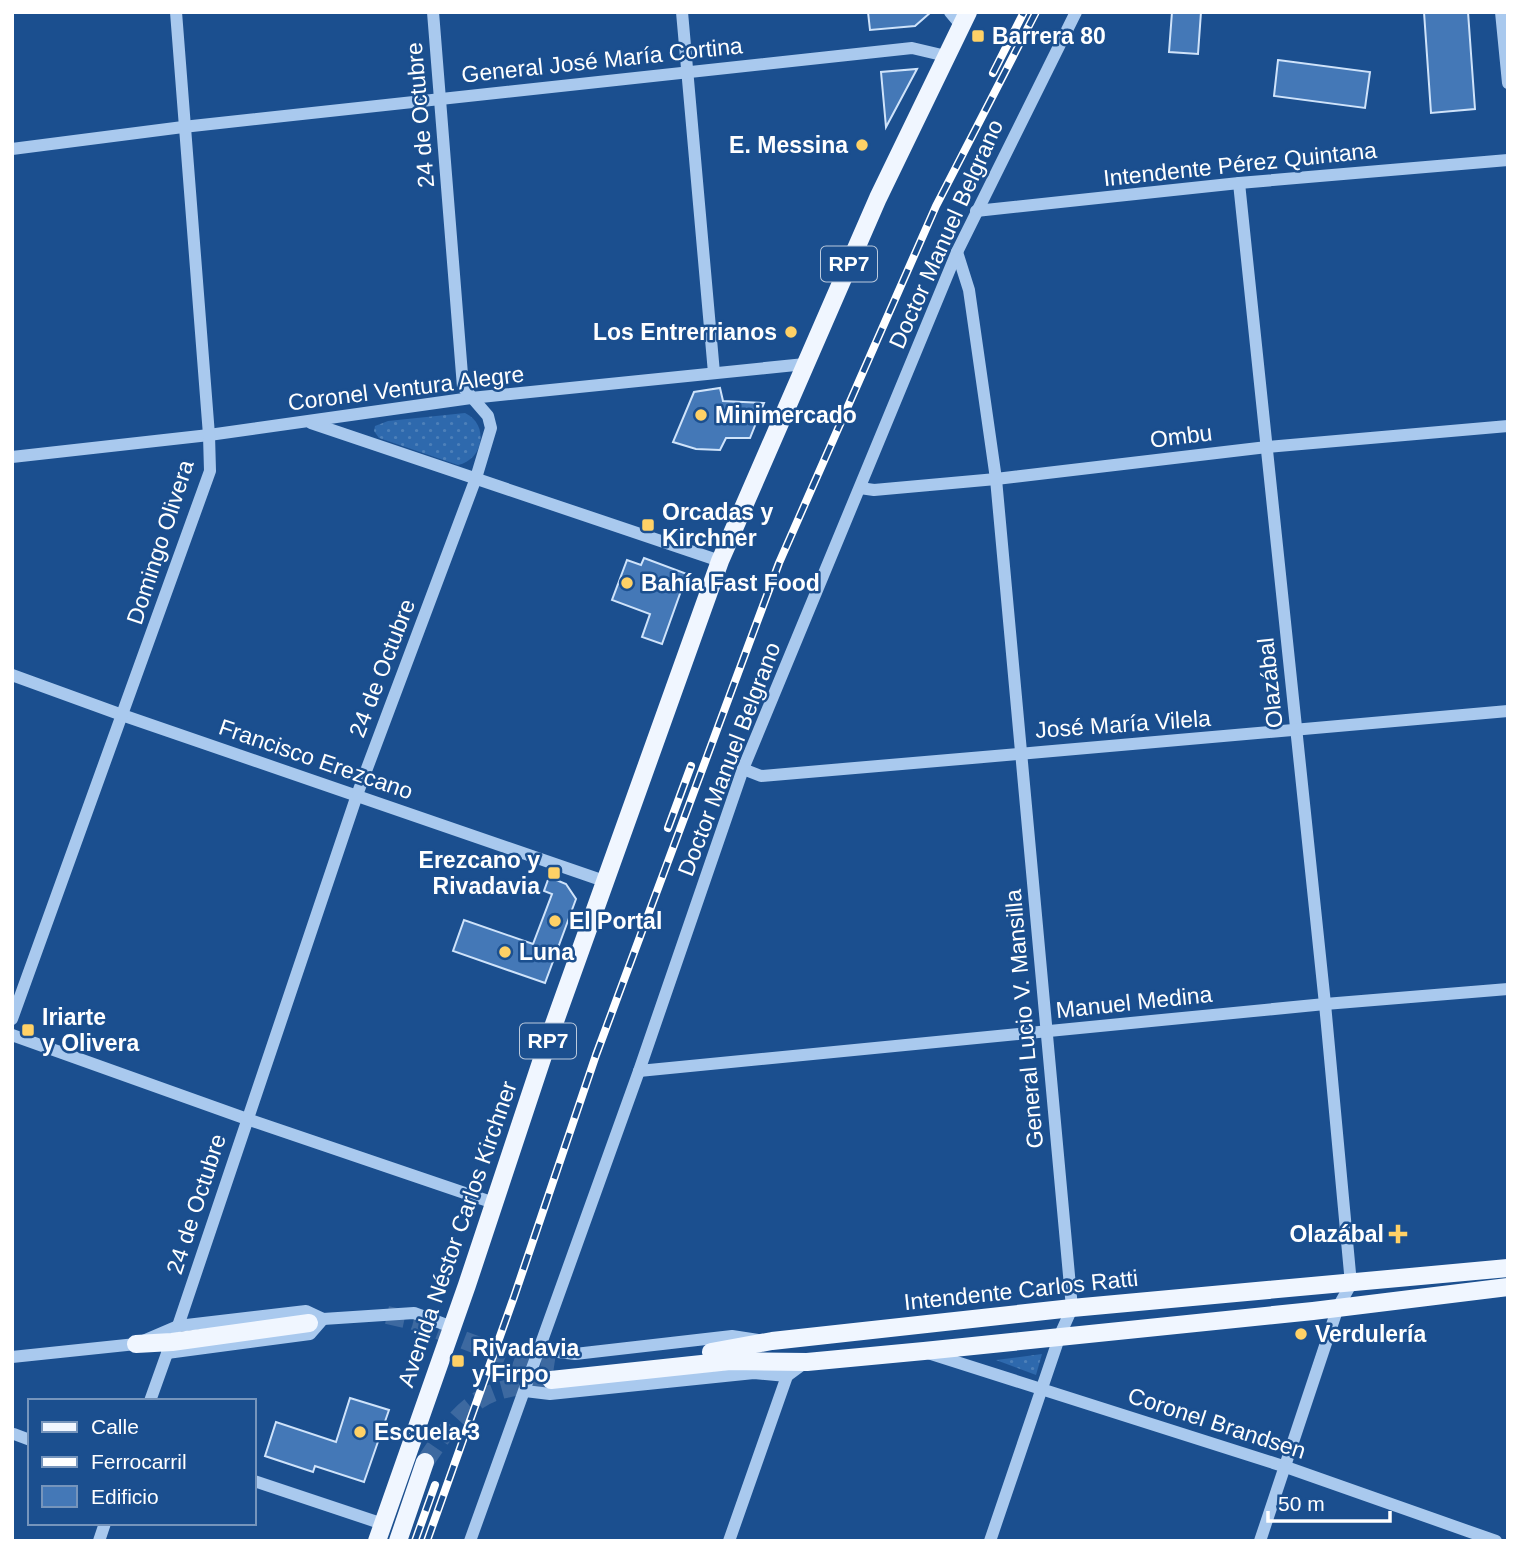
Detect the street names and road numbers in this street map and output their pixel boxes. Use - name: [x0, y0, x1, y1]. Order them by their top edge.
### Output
- street label: General José María Cortina: [460, 32, 744, 88]
- street label: 24 de Octubre: [401, 41, 439, 189]
- street label: Doctor Manuel Belgrano: [884, 115, 1008, 353]
- street label: Intendente Pérez Quintana: [1102, 137, 1378, 191]
- road number: RP7: [821, 246, 877, 282]
- street label: Coronel Ventura Alegre: [286, 361, 526, 415]
- street label: Ombu: [1148, 419, 1214, 453]
- street label: Domingo Olivera: [121, 456, 199, 627]
- street label: 24 de Octubre: [344, 595, 420, 741]
- street label: Olazábal: [1252, 636, 1288, 730]
- street label: Doctor Manuel Belgrano: [672, 639, 786, 879]
- street label: José María Vilela: [1034, 705, 1212, 743]
- street label: Francisco Erezcano: [216, 714, 416, 804]
- street label: General Lucio V. Mansilla: [1000, 888, 1048, 1150]
- street label: Manuel Medina: [1054, 981, 1214, 1023]
- road number: RP7: [520, 1024, 576, 1058]
- street label: Avenida Néstor Carlos Kirchner: [392, 1077, 522, 1390]
- street label: 24 de Octubre: [161, 1131, 231, 1277]
- street label: Intendente Carlos Ratti: [903, 1265, 1139, 1315]
- street label: Coronel Brandsen: [1125, 1382, 1309, 1464]

